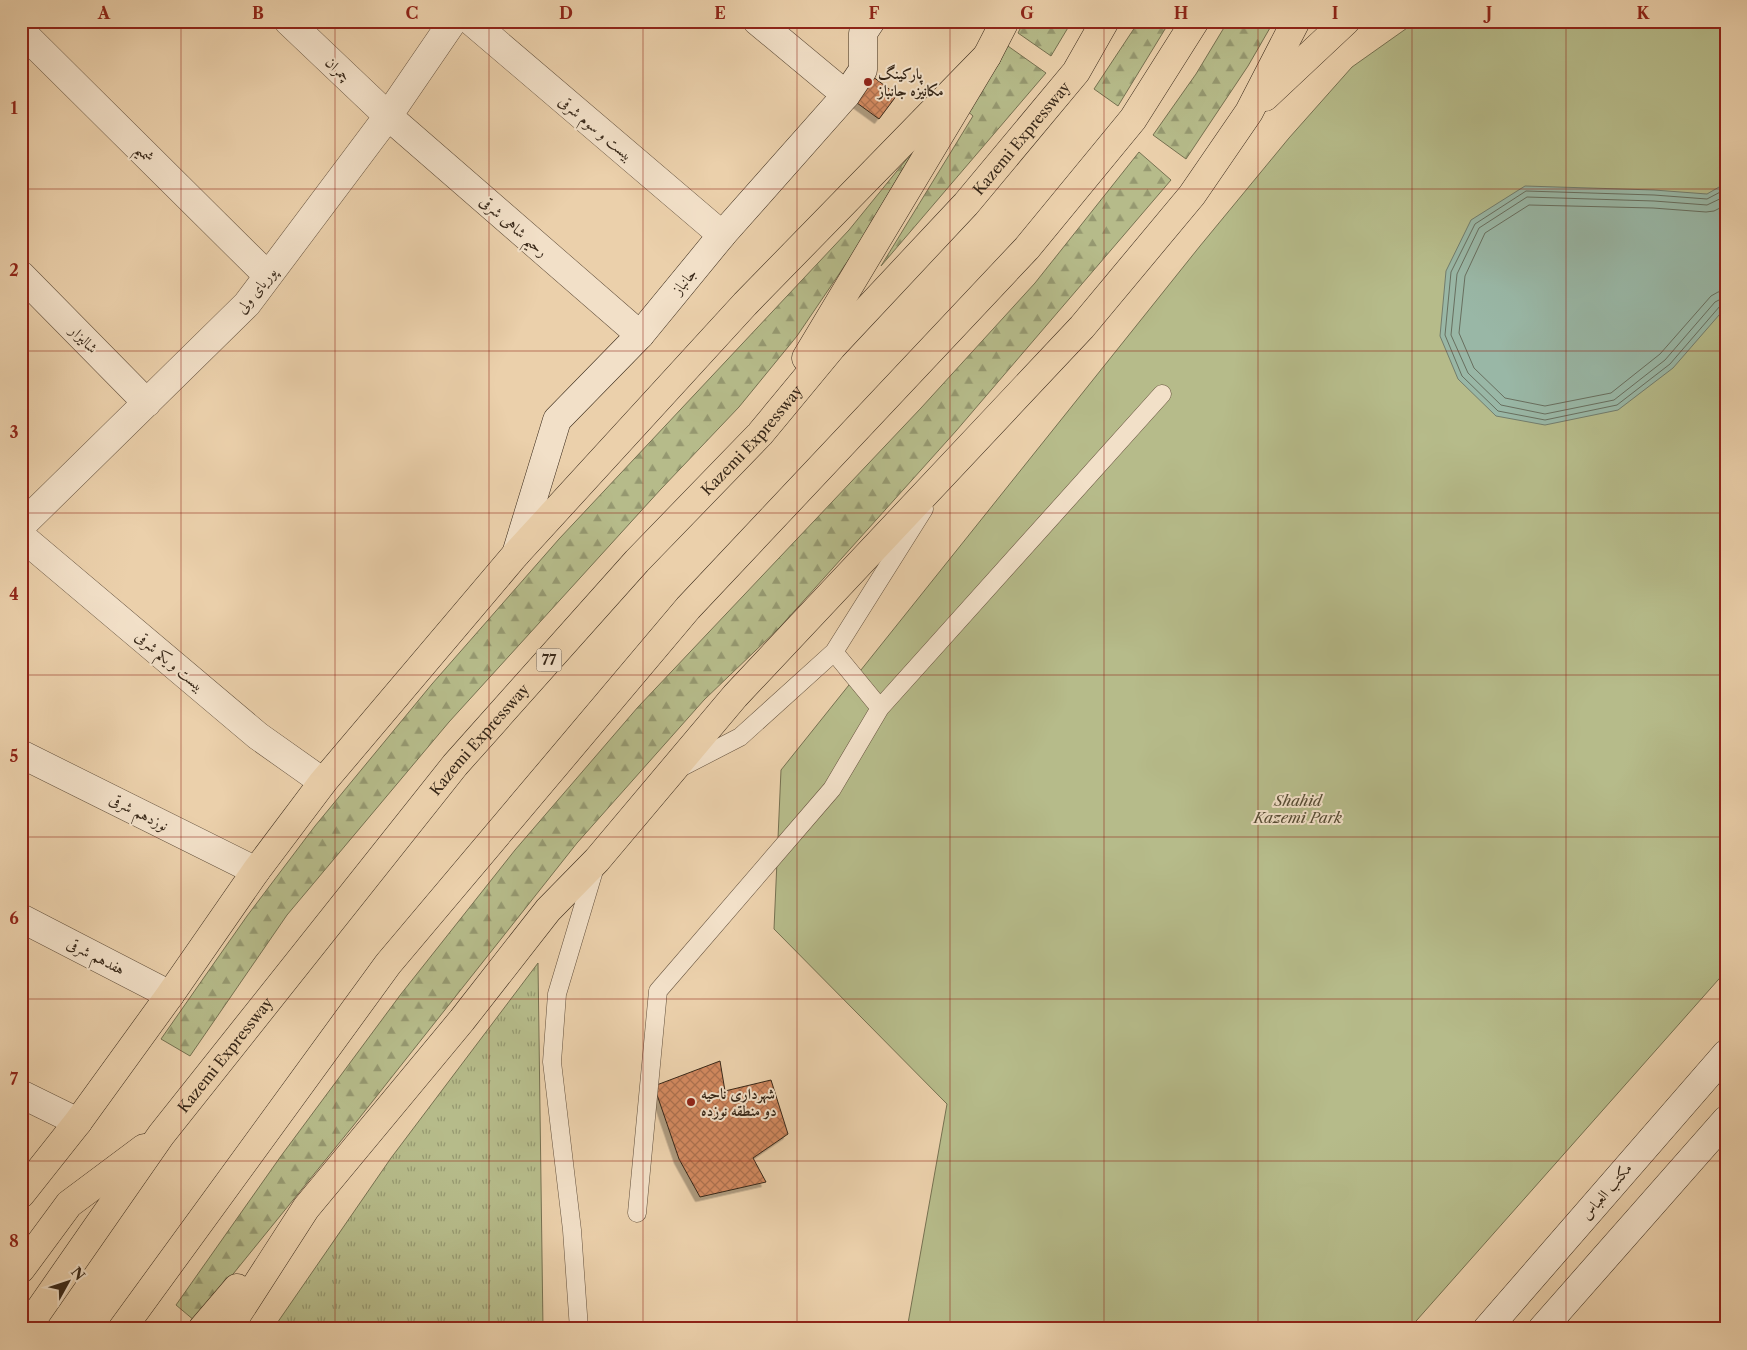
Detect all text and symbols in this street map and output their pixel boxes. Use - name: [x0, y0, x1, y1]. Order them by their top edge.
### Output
- text: A: [97, 3, 111, 23]
- text: B: [252, 3, 264, 23]
- text: C: [406, 3, 418, 23]
- text: D: [559, 3, 573, 23]
- text: E: [714, 3, 726, 23]
- text: F: [869, 3, 880, 23]
- text: G: [1020, 3, 1034, 23]
- text: H: [1174, 3, 1188, 23]
- text: I: [1332, 3, 1339, 23]
- text: J: [1483, 3, 1492, 23]
- text: K: [1637, 3, 1651, 23]
- street label: چمران: [321, 52, 355, 86]
- place label: پارکینگ مکانیزه جانباز: [876, 64, 944, 100]
- marker: پارکینگ مکانیزه جانباز: [862, 76, 874, 88]
- street label: Kazemi Expressway: [968, 77, 1074, 199]
- street label: بیست و سوم شرقی: [552, 91, 637, 168]
- text: 1: [10, 98, 18, 118]
- street label: شمیم: [127, 140, 158, 171]
- street label: رحیم شاهی شرقی: [472, 191, 552, 265]
- text: 2: [9, 260, 19, 280]
- street label: پوریای ولی: [232, 262, 283, 318]
- street label: جانباز: [666, 264, 700, 300]
- street label: شالیزار: [65, 320, 102, 357]
- street label: Kazemi Expressway: [697, 381, 807, 499]
- text: 3: [9, 422, 19, 442]
- text: 4: [9, 584, 19, 604]
- street label: بیست و یکم شرقی: [128, 627, 208, 699]
- road number: 77: [536, 648, 562, 672]
- street label: Kazemi Expressway: [425, 679, 533, 799]
- text: 5: [10, 746, 19, 766]
- street label: نوزدهم شرقی: [104, 789, 172, 839]
- park label: Shahid Kazemi Park: [1253, 791, 1342, 827]
- text: 6: [9, 908, 19, 928]
- street label: هفدهم شرقی: [62, 933, 128, 983]
- street label: Kazemi Expressway: [173, 993, 277, 1116]
- text: 7: [10, 1069, 19, 1089]
- place label: شهرداری ناحیه دو منطقه نوزده: [701, 1084, 777, 1120]
- marker: شهرداری ناحیه دو منطقه نوزده: [685, 1096, 697, 1108]
- street label: مکتب العباس: [1576, 1159, 1637, 1224]
- text: 8: [9, 1231, 19, 1251]
- north arrow: [42, 1258, 92, 1308]
- text: N: [67, 1263, 89, 1284]

